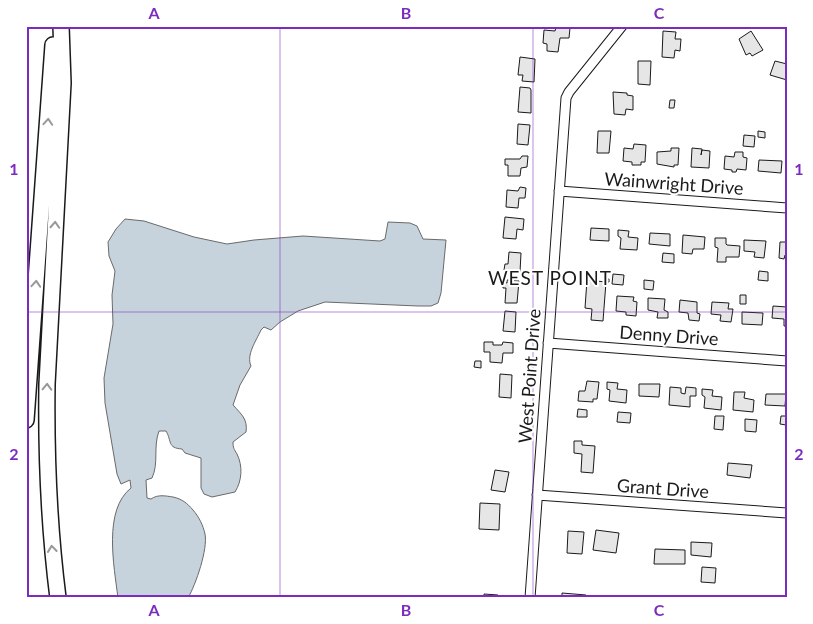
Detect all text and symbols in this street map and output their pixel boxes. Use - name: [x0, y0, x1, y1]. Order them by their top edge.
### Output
- text: A: [147, 3, 160, 22]
- text: B: [401, 3, 411, 22]
- text: C: [654, 3, 665, 22]
- one-way arrow: [42, 118, 53, 126]
- text: 1: [9, 159, 19, 178]
- text: 1: [794, 159, 804, 178]
- street label: Wainwright Drive: [604, 167, 744, 199]
- one-way arrow: [50, 221, 61, 229]
- district label: WEST POINT: [488, 266, 612, 289]
- one-way arrow: [30, 280, 41, 288]
- street label: West Point Drive: [513, 308, 545, 444]
- street label: Denny Drive: [619, 321, 719, 349]
- one-way arrow: [42, 383, 52, 390]
- text: 2: [9, 444, 19, 463]
- text: 2: [794, 444, 804, 463]
- street label: Grant Drive: [616, 474, 710, 502]
- one-way arrow: [47, 545, 58, 553]
- text: A: [147, 600, 160, 619]
- text: B: [401, 600, 411, 619]
- text: C: [654, 600, 665, 619]

